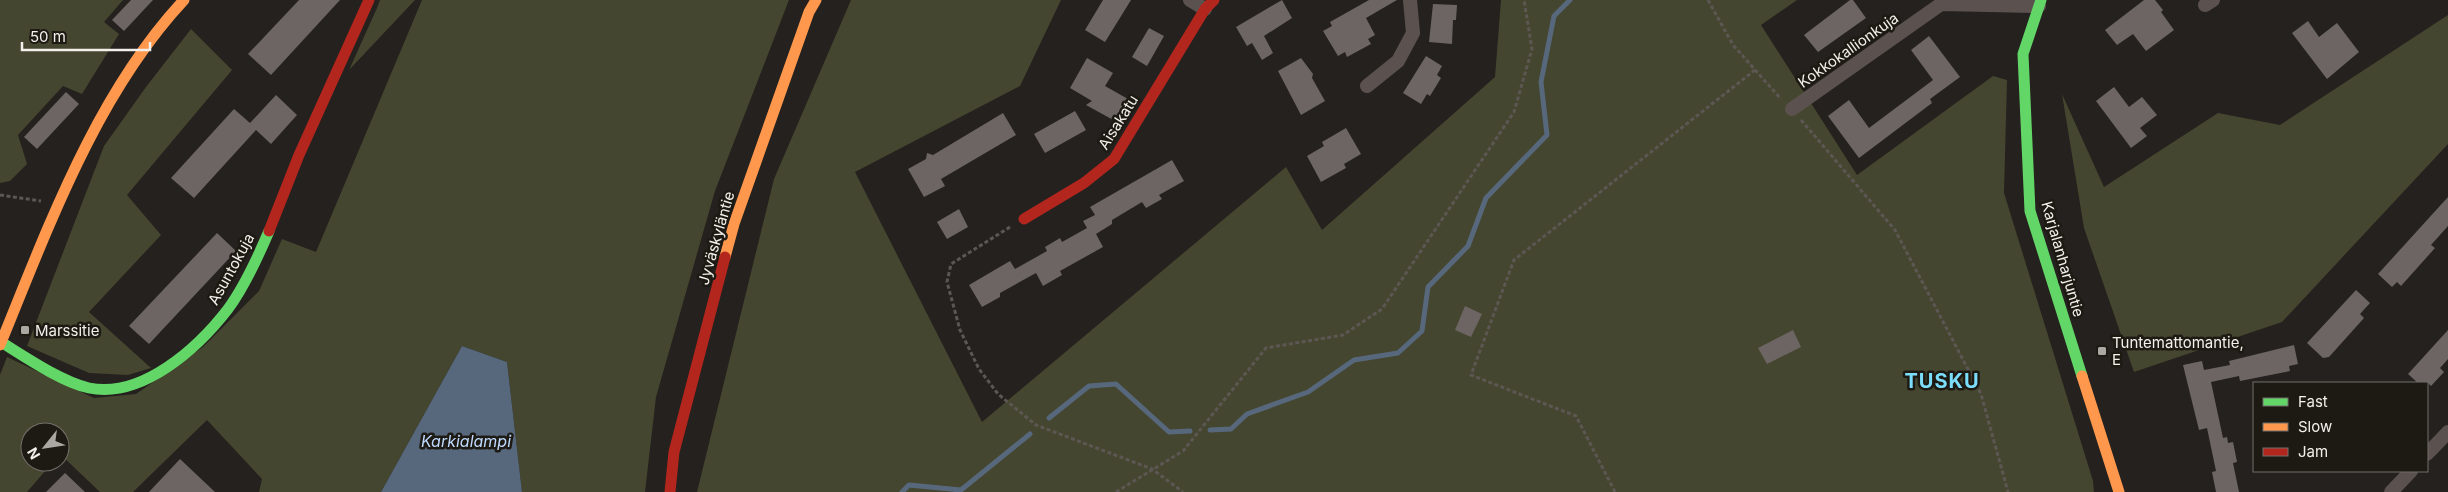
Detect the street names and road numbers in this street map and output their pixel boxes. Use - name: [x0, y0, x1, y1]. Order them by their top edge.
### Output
- street label: Kokkokallionkuja: [1794, 8, 1902, 92]
- street label: Aisakatu: [1094, 91, 1142, 153]
- street label: Jyväskyläntie: [694, 189, 738, 287]
- street label: Karjalanharjuntie: [2037, 199, 2089, 319]
- street label: Asuntokuja: [204, 230, 258, 308]

